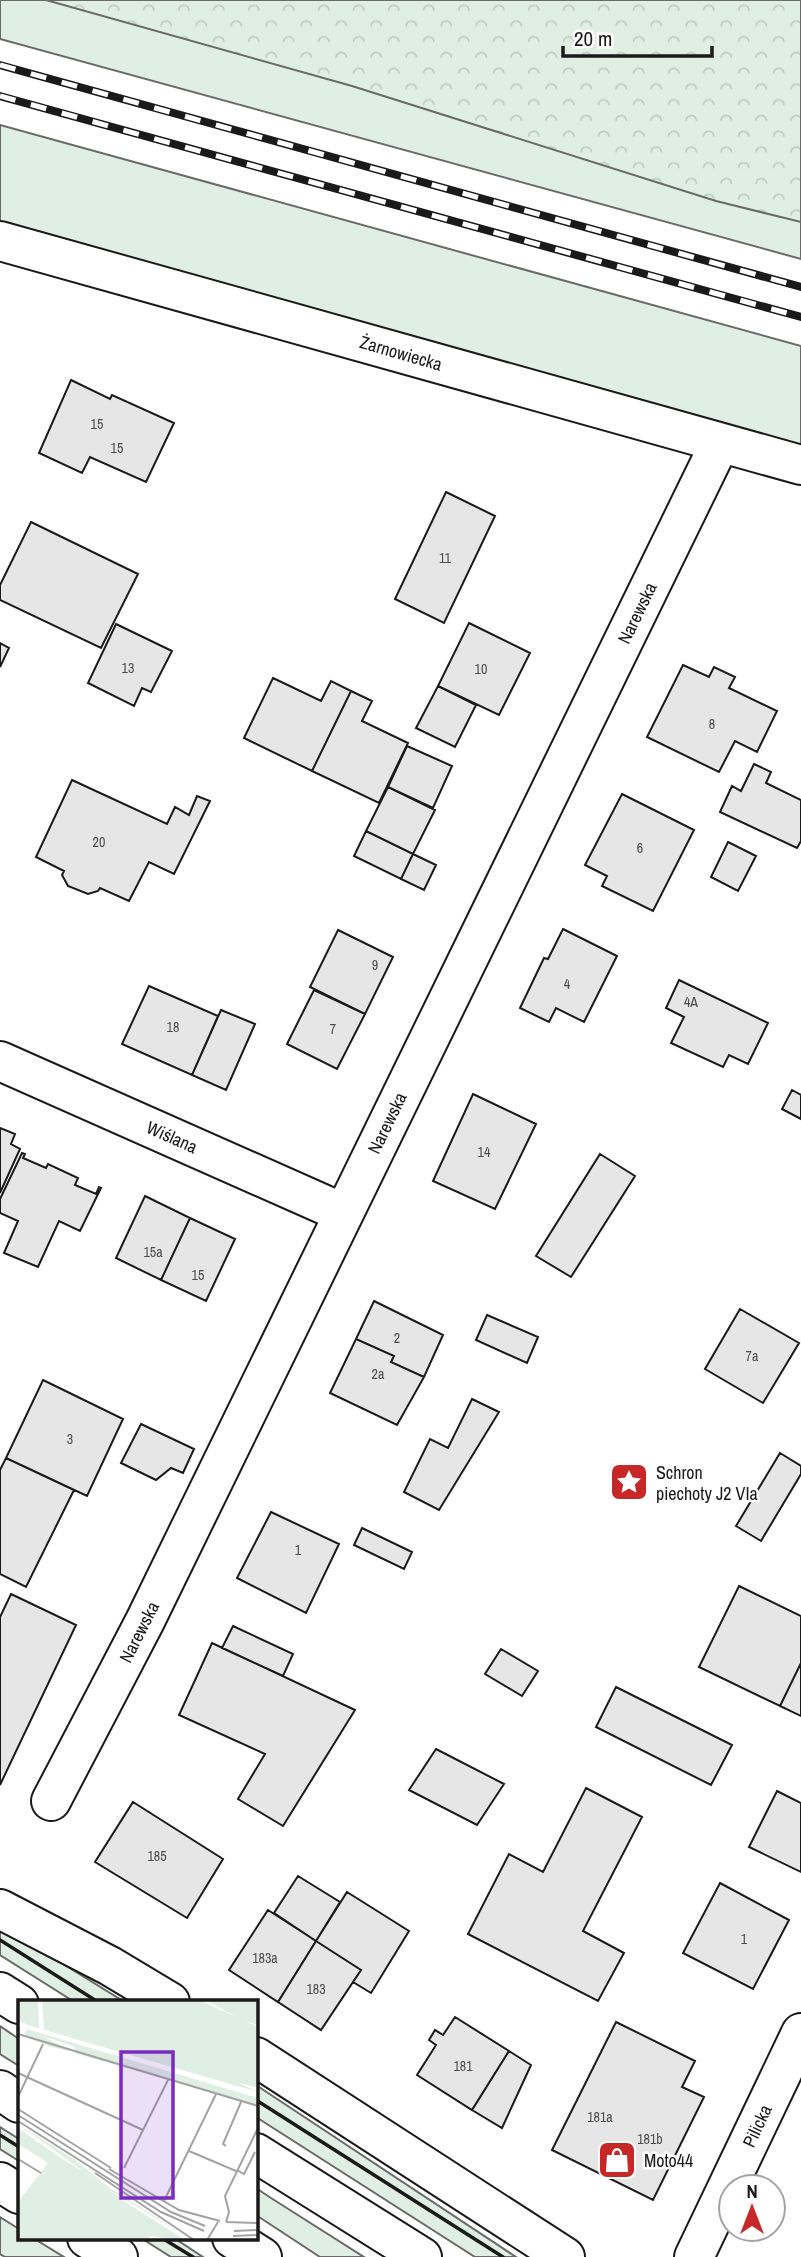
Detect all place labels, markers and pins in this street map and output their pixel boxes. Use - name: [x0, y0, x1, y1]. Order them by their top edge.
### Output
- place label: Schron piechoty J2 VIa: [656, 1460, 758, 1506]
- place icon: Schron piechoty J2 VIa: [608, 1461, 650, 1503]
- shop icon: Moto44: [596, 2139, 638, 2181]
- place label: Moto44: [644, 2148, 693, 2173]

